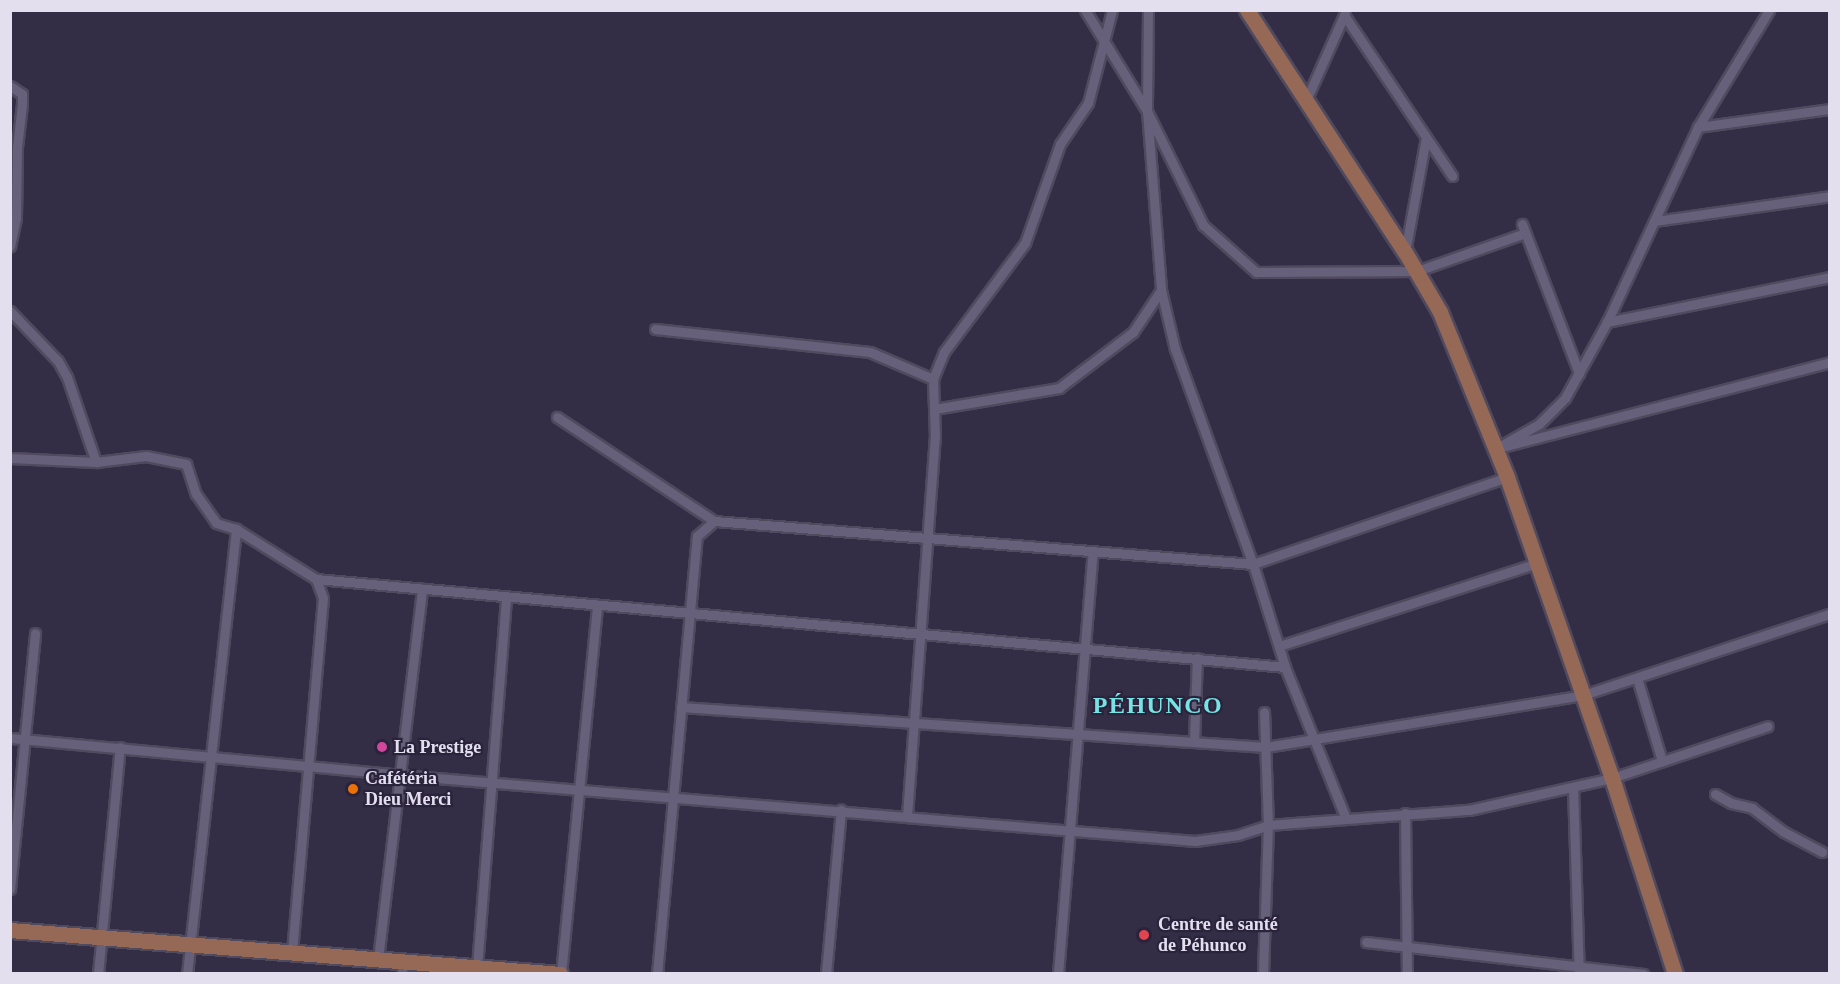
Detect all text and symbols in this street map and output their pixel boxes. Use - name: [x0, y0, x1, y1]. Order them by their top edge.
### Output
- district label: PÉHUNCO: [1093, 692, 1223, 720]
- place label: La Prestige: [394, 736, 481, 758]
- marker: La Prestige: [375, 740, 389, 754]
- place label: Cafétéria Dieu Merci: [365, 768, 451, 810]
- marker: Cafétéria Dieu Merci: [346, 782, 360, 796]
- place label: Centre de santé de Péhunco: [1158, 914, 1278, 956]
- marker: Centre de santé de Péhunco: [1135, 926, 1153, 944]

